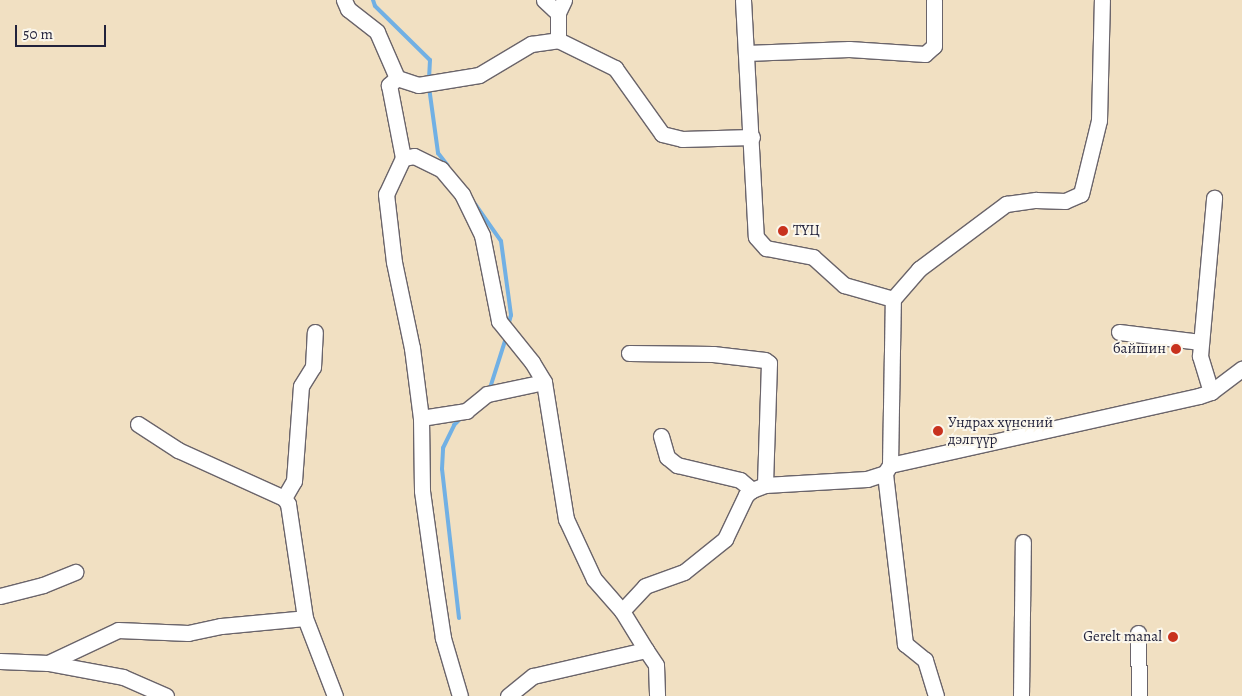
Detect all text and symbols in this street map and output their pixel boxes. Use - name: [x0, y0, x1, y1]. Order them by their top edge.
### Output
- scale bar: [18, 15, 109, 47]
- text: 50 m: [23, 24, 53, 44]
- place label: ТҮЦ: [793, 222, 820, 240]
- marker: ТҮЦ: [777, 225, 789, 237]
- place label: байшин: [1113, 340, 1166, 358]
- marker: байшин: [1170, 343, 1182, 355]
- place label: Ундрах хүнсний дэлгүүр: [948, 413, 1053, 448]
- marker: Ундрах хүнсний дэлгүүр: [932, 425, 944, 437]
- place label: Gerelt manal: [1083, 628, 1162, 646]
- marker: Gerelt manal: [1166, 630, 1180, 644]

